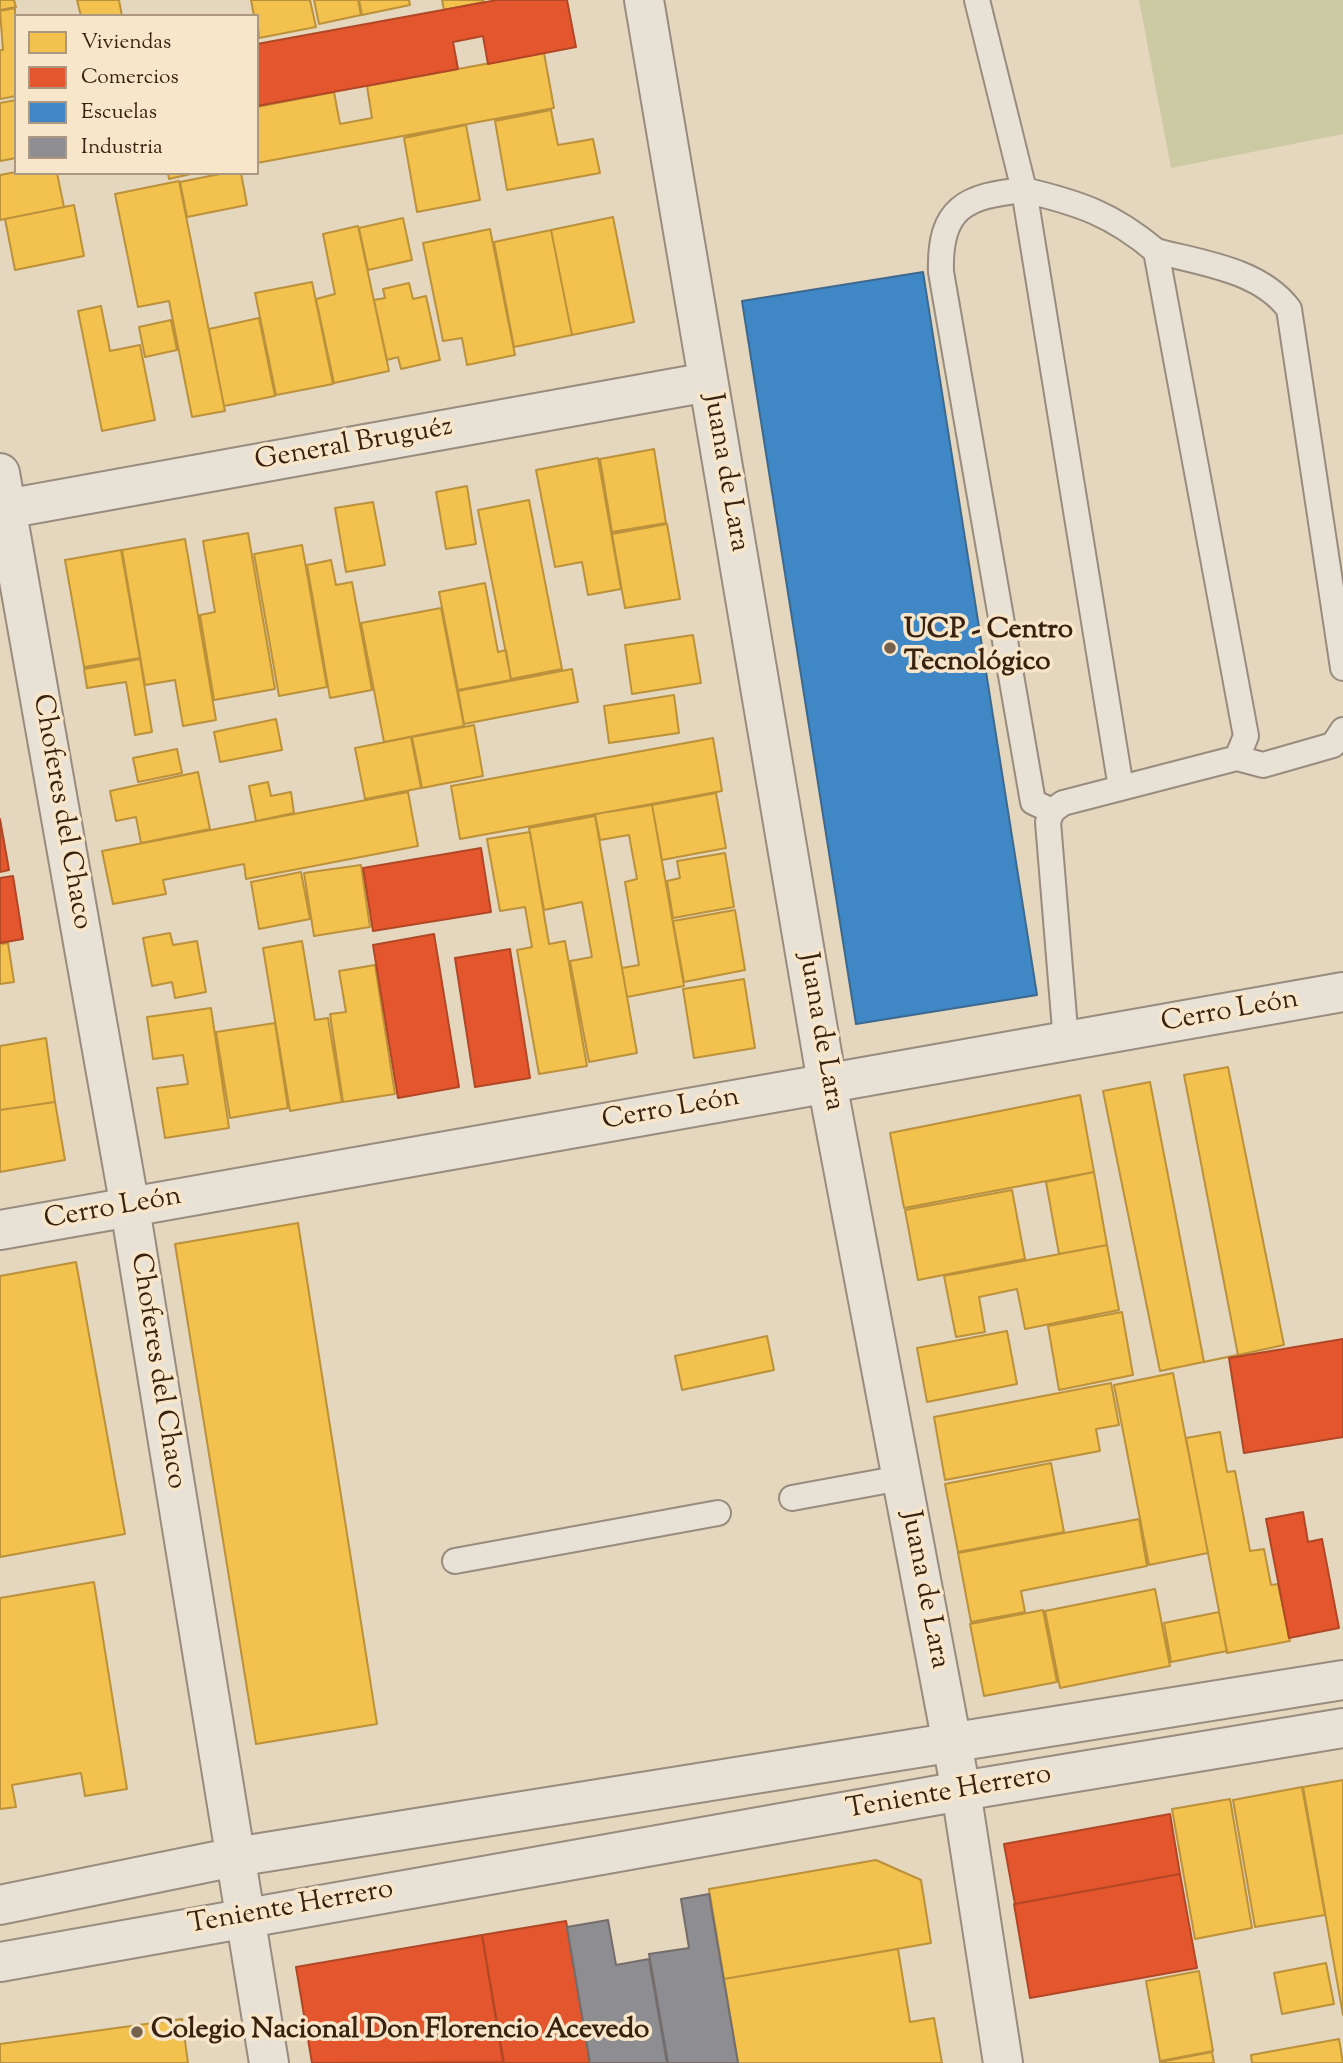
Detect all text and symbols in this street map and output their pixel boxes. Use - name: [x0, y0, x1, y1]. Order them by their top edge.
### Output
- legend: [14, 14, 259, 175]
- text: Viviendas: [81, 28, 171, 58]
- text: Comercios: [81, 63, 179, 93]
- text: Escuelas: [81, 98, 157, 128]
- text: Industria: [81, 133, 163, 163]
- street label: Juana de Lara: [694, 391, 754, 555]
- street label: General Bruguéz: [253, 412, 455, 480]
- place label: UCP - Centro Tecnológico: [904, 615, 1073, 681]
- marker: UCP - Centro Tecnológico: [882, 640, 898, 656]
- street label: Choferes del Chaco: [23, 692, 97, 932]
- street label: Juana de Lara: [789, 950, 849, 1114]
- street label: Cerro León: [1159, 984, 1301, 1042]
- street label: Cerro León: [600, 1082, 742, 1140]
- street label: Cerro León: [42, 1181, 184, 1239]
- street label: Choferes del Chaco: [121, 1251, 191, 1491]
- street label: Juana de Lara: [891, 1508, 955, 1672]
- street label: Teniente Herrero: [844, 1759, 1054, 1829]
- street label: Teniente Herrero: [186, 1874, 396, 1944]
- place label: Colegio Nacional Don Florencio Acevedo: [151, 2015, 649, 2049]
- marker: Colegio Nacional Don Florencio Acevedo: [129, 2024, 145, 2040]

